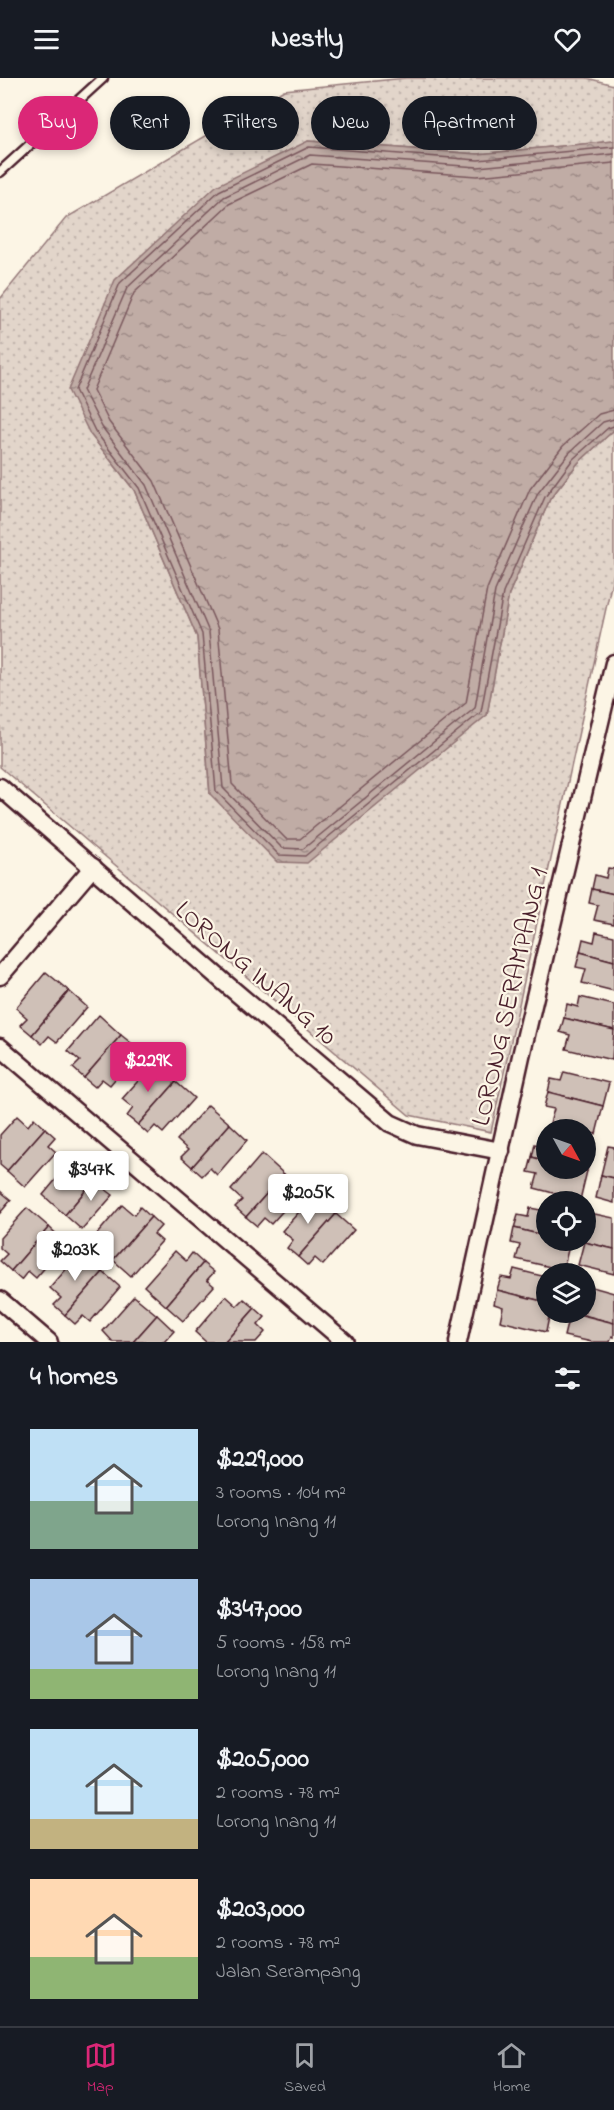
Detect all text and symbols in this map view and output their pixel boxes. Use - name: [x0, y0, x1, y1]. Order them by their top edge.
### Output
- text: Nestly: [271, 20, 343, 59]
- icon: menu: [30, 23, 63, 56]
- icon: heart: [551, 23, 584, 56]
- chip: Buy: [18, 96, 98, 150]
- chip: Rent: [110, 96, 190, 150]
- chip: Filters: [202, 96, 299, 150]
- chip: New: [311, 96, 390, 150]
- chip: Apartment: [402, 96, 537, 150]
- street label: LORONG SERAMPANG 1: [462, 864, 560, 1130]
- street label: LORONG INANG 10: [165, 892, 345, 1056]
- pin: $229K: [106, 1042, 190, 1093]
- text: $229K: [124, 1047, 172, 1076]
- north arrow: [536, 1119, 596, 1179]
- map controls: [536, 1119, 596, 1323]
- pin: $347K: [49, 1151, 133, 1202]
- text: $347K: [68, 1156, 114, 1185]
- pin: $205K: [266, 1174, 350, 1225]
- text: $205K: [282, 1179, 334, 1208]
- button: locate: [536, 1191, 596, 1251]
- pin: $203K: [33, 1231, 117, 1282]
- text: $203K: [51, 1236, 99, 1265]
- button: layers: [536, 1263, 596, 1323]
- text: 4 homes: [30, 1359, 118, 1397]
- icon: filters: [551, 1362, 584, 1395]
- text: $229,000: [216, 1441, 304, 1479]
- icon: home: [78, 1453, 150, 1525]
- text: 3 rooms · 104 m²: [216, 1479, 346, 1508]
- text: Lorong Inang 11: [216, 1508, 336, 1537]
- text: $347,000: [216, 1591, 302, 1629]
- icon: home: [78, 1603, 150, 1675]
- text: 5 rooms · 158 m²: [216, 1629, 351, 1658]
- text: Lorong Inang 11: [216, 1658, 336, 1687]
- text: $205,000: [216, 1741, 309, 1779]
- icon: home: [78, 1753, 150, 1825]
- text: 2 rooms · 78 m²: [216, 1779, 340, 1808]
- text: Lorong Inang 11: [216, 1808, 336, 1837]
- text: $203,000: [216, 1891, 305, 1929]
- icon: home: [78, 1903, 150, 1975]
- text: 2 rooms · 78 m²: [216, 1929, 340, 1958]
- text: Jalan Serampang: [216, 1958, 360, 1987]
- tab: Map: [84, 2039, 117, 2099]
- tab: Saved: [284, 2039, 326, 2099]
- tab: Home: [493, 2039, 530, 2099]

